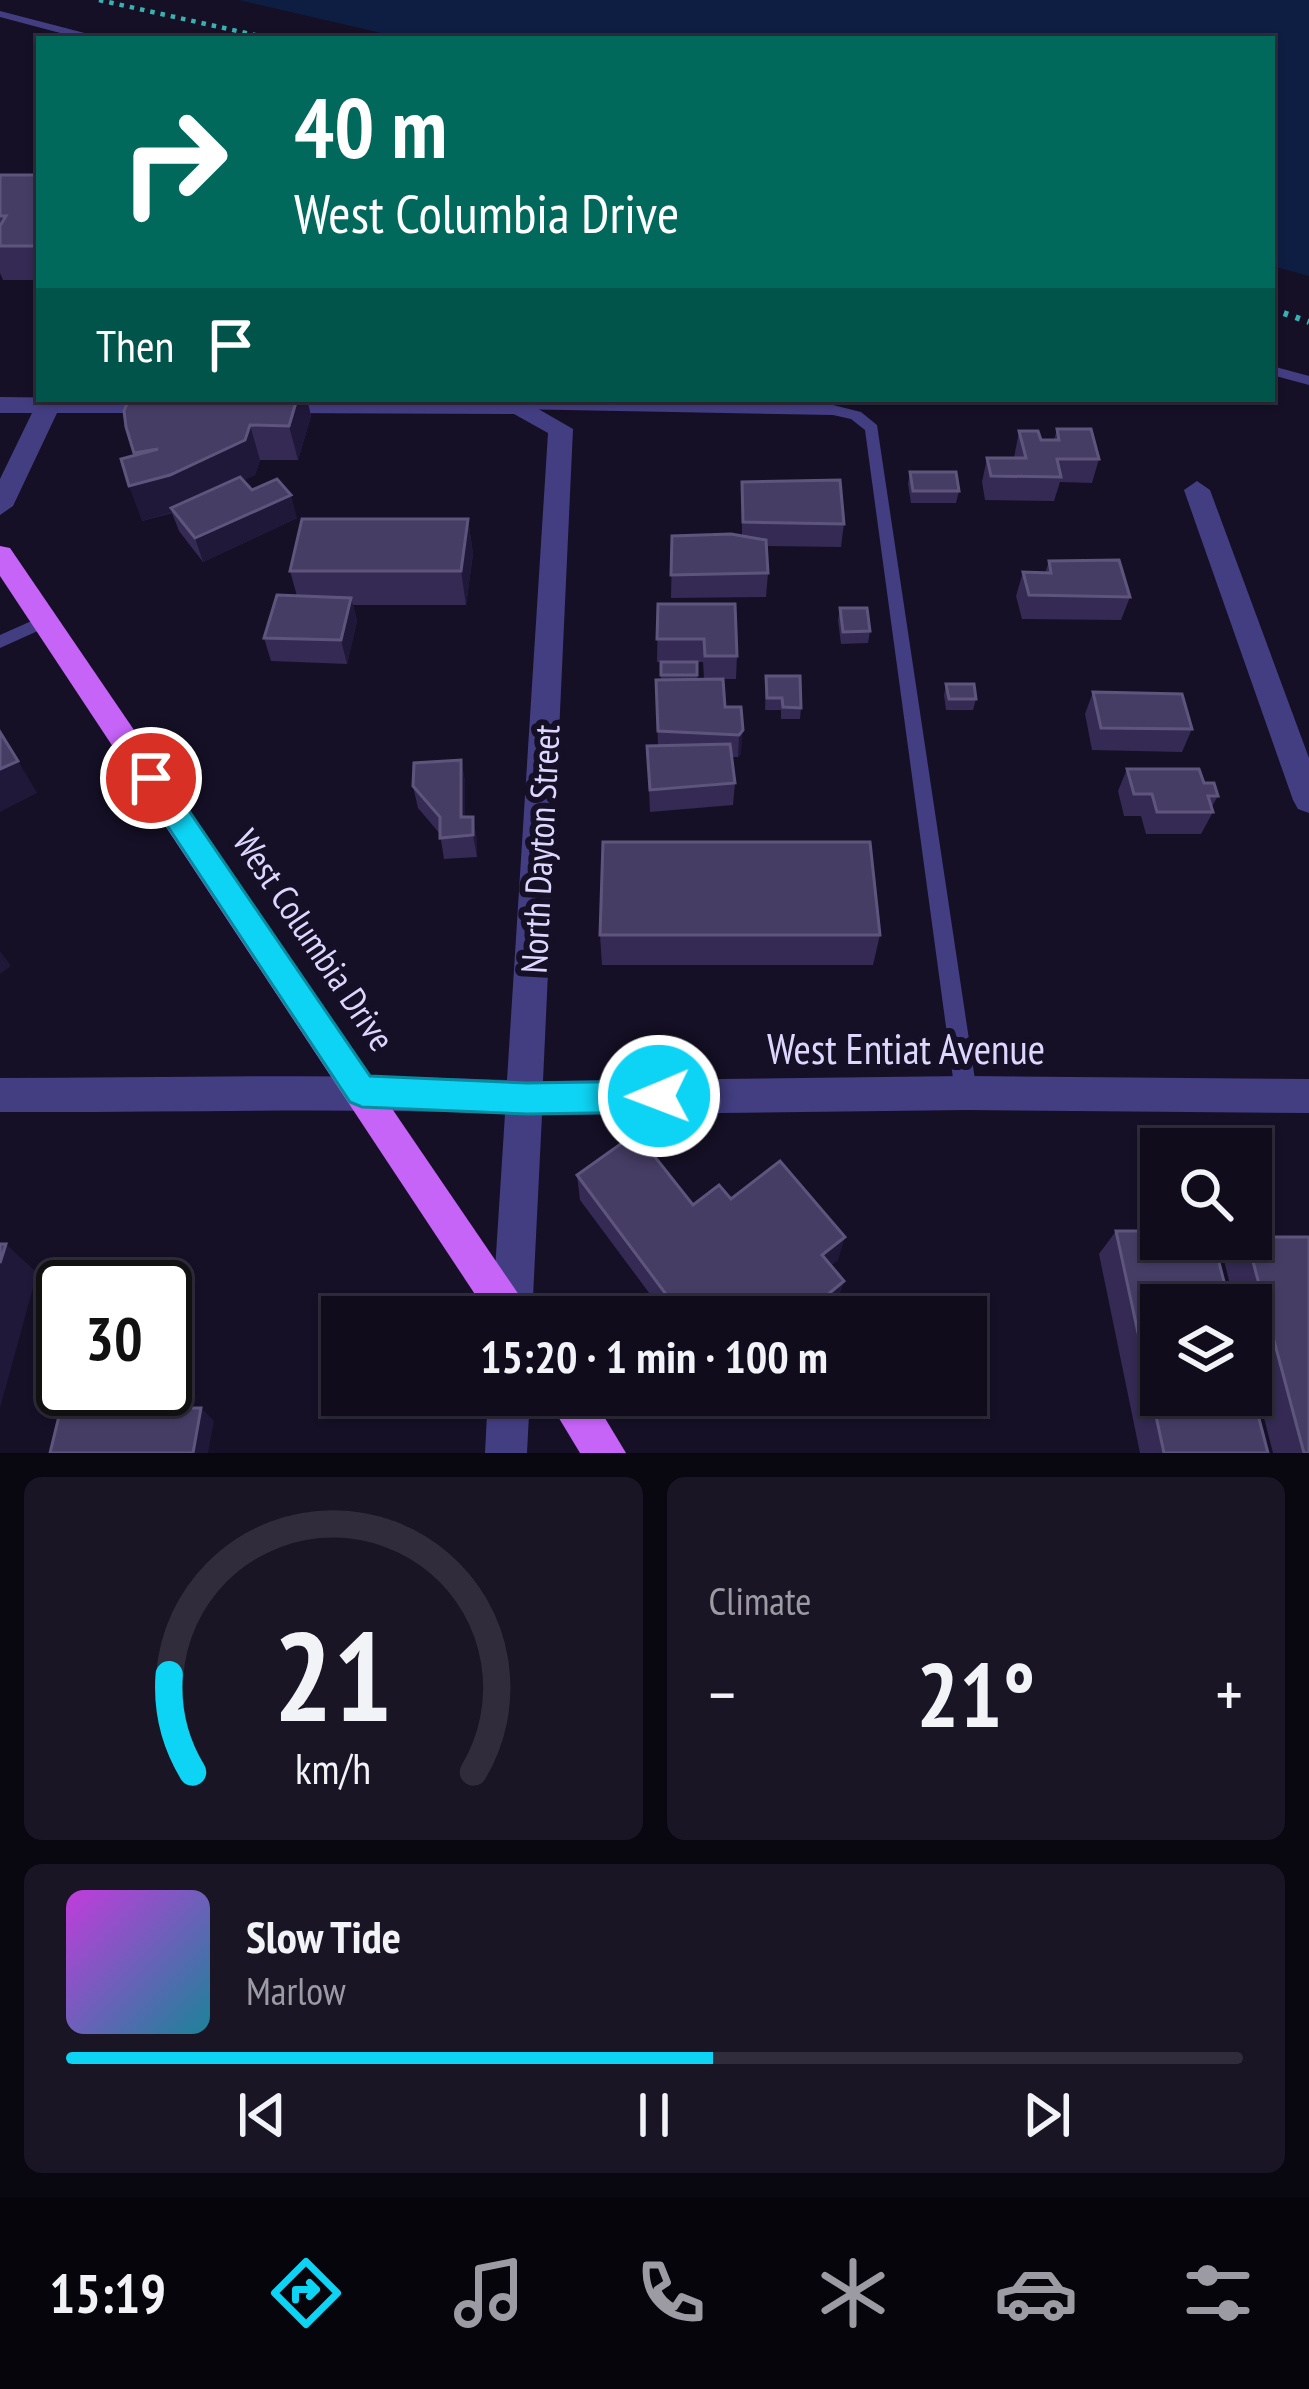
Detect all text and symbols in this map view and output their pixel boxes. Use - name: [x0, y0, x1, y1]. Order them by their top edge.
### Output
- text: 40 m: [294, 72, 447, 181]
- icon: right: [96, 84, 252, 240]
- text: West Columbia Drive: [294, 178, 679, 248]
- icon: arrive: [198, 312, 264, 378]
- text: Then: [96, 316, 174, 374]
- street label: North Dayton Street: [510, 723, 569, 975]
- pin: [100, 727, 202, 829]
- icon: arrive: [118, 745, 184, 811]
- street label: West Columbia Drive: [223, 820, 406, 1059]
- street label: West Entiat Avenue: [767, 1021, 1045, 1076]
- position arrow: [596, 1033, 722, 1159]
- map controls: [1140, 1128, 1272, 1416]
- button: search: [1140, 1128, 1272, 1260]
- speed limit sign: 30: [36, 1260, 192, 1416]
- button: layers: [1140, 1284, 1272, 1416]
- text: 15:20 · 1 min · 100 m: [480, 1327, 828, 1385]
- text: Climate: [709, 1575, 811, 1626]
- text: 21: [274, 1594, 393, 1755]
- text: 21°: [916, 1635, 1035, 1752]
- text: −: [709, 1651, 736, 1736]
- text: +: [1216, 1651, 1243, 1736]
- text: km/h: [295, 1739, 371, 1795]
- text: Slow Tide: [246, 1907, 401, 1965]
- text: Marlow: [246, 1965, 346, 2016]
- icon: previous: [229, 2082, 295, 2148]
- icon: pause: [621, 2082, 687, 2148]
- icon: next: [1014, 2082, 1080, 2148]
- icon: directions: [264, 2251, 348, 2335]
- icon: music: [447, 2251, 531, 2335]
- icon: phone: [629, 2251, 713, 2335]
- icon: climate: [811, 2251, 895, 2335]
- icon: car: [994, 2251, 1078, 2335]
- icon: filters: [1176, 2251, 1260, 2335]
- text: 15:19: [49, 2258, 166, 2328]

